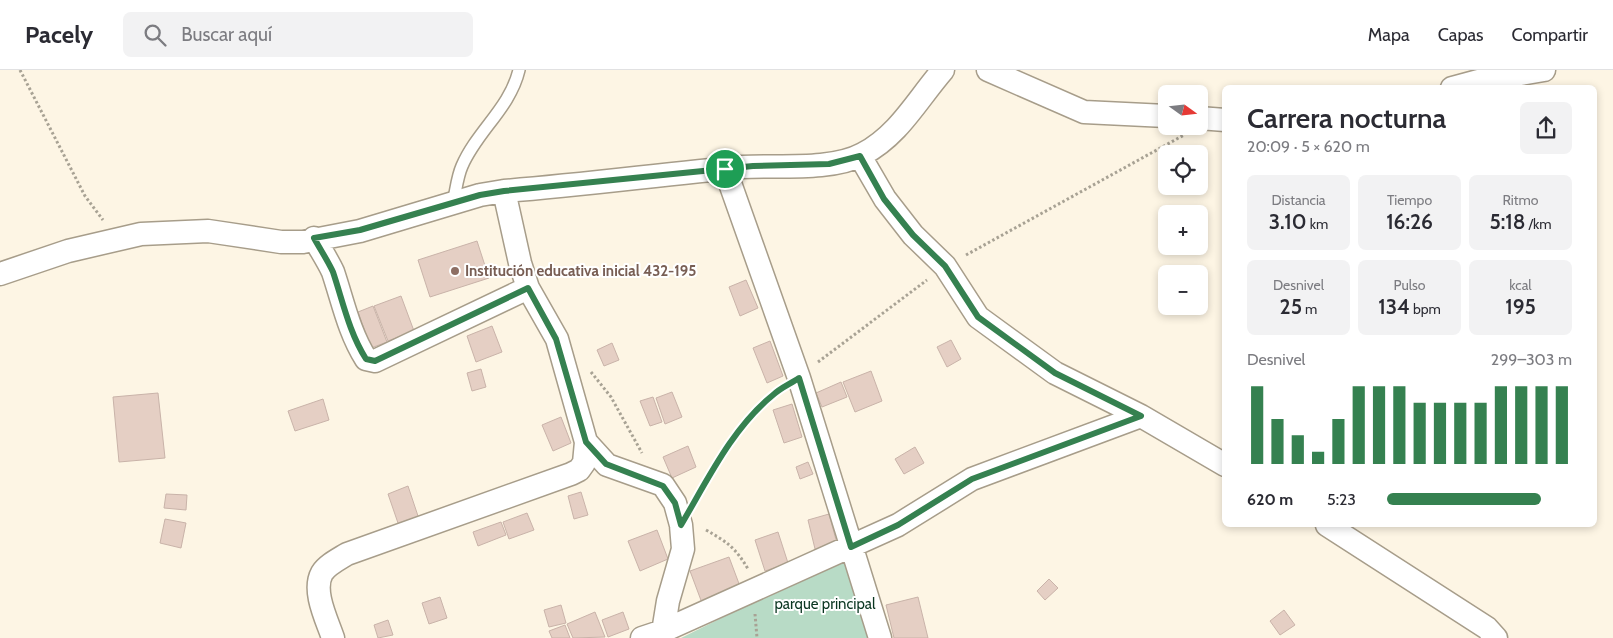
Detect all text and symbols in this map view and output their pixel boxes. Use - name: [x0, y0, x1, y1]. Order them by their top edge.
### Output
- search box: [123, 12, 473, 57]
- text: Pacely: [25, 20, 93, 49]
- icon: search: [141, 21, 169, 49]
- text: Buscar aquí: [181, 23, 272, 46]
- text: Mapa: [1368, 24, 1410, 46]
- text: Capas: [1438, 24, 1484, 46]
- text: Compartir: [1512, 24, 1588, 46]
- north arrow: [1158, 85, 1208, 135]
- map controls: [1158, 85, 1208, 315]
- text: Carrera nocturna: [1247, 101, 1446, 135]
- button: share: [1520, 102, 1572, 154]
- text: 20:09 · 5 × 620 m: [1247, 137, 1370, 156]
- button: locate: [1158, 145, 1208, 195]
- pin: [704, 148, 746, 190]
- icon: arrive: [711, 155, 739, 183]
- text: Distancia: [1271, 191, 1326, 209]
- text: Tiempo: [1387, 191, 1432, 209]
- text: Ritmo: [1502, 191, 1539, 209]
- button: +: [1158, 205, 1208, 255]
- text: 3.10: [1269, 209, 1307, 234]
- text: 16:26: [1386, 209, 1433, 234]
- text: 5:18: [1489, 209, 1525, 234]
- text: km: [1307, 215, 1328, 233]
- text: /km: [1525, 215, 1552, 233]
- place label: Institución educativa inicial 432-195: [465, 262, 696, 280]
- marker: Institución educativa inicial 432-195: [449, 265, 461, 277]
- button: −: [1158, 265, 1208, 315]
- text: Desnivel: [1273, 276, 1324, 294]
- text: Pulso: [1393, 276, 1426, 294]
- text: kcal: [1509, 276, 1532, 294]
- text: 25: [1280, 294, 1302, 319]
- text: 134: [1378, 294, 1410, 319]
- text: 195: [1505, 294, 1536, 319]
- text: m: [1302, 300, 1317, 318]
- text: bpm: [1410, 300, 1441, 318]
- text: Desnivel: [1247, 350, 1305, 369]
- text: 299–303 m: [1491, 350, 1572, 369]
- text: 620 m: [1247, 490, 1293, 509]
- text: 5:23: [1327, 490, 1356, 509]
- park label: parque principal: [774, 595, 876, 613]

